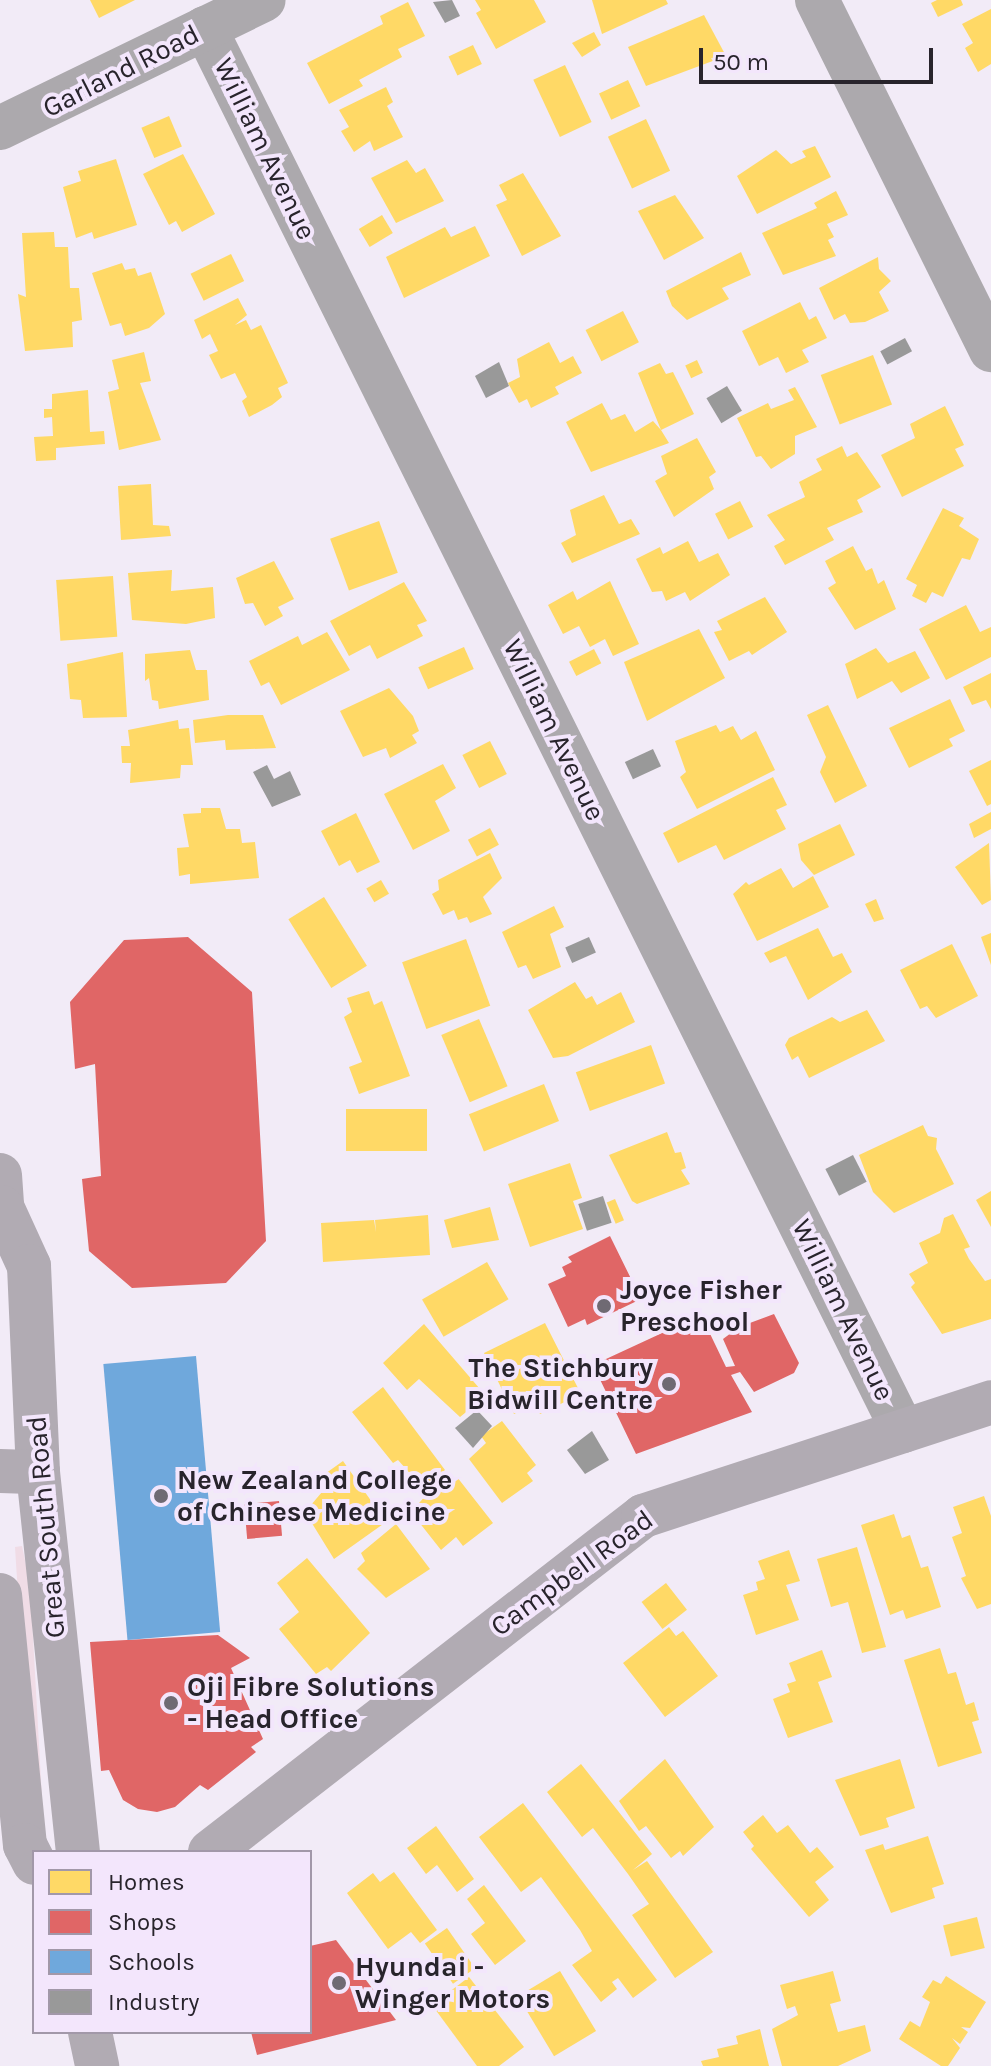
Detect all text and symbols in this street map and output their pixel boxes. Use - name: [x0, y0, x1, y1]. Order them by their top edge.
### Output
- street label: Garland Road: [37, 17, 205, 125]
- scale bar: [703, 32, 937, 82]
- text: 50 m: [713, 48, 769, 76]
- street label: William Avenue: [207, 53, 323, 245]
- street label: William Avenue: [496, 634, 612, 826]
- street label: William Avenue: [785, 1214, 901, 1406]
- place label: Joyce Fisher Preschool: [620, 1273, 782, 1339]
- marker: Joyce Fisher Preschool: [595, 1297, 613, 1315]
- place label: The Stichbury Bidwill Centre: [467, 1351, 653, 1417]
- marker: The Stichbury Bidwill Centre: [660, 1375, 678, 1393]
- street label: Great South Road: [20, 1415, 72, 1639]
- place label: New Zealand College of Chinese Medicine: [177, 1463, 452, 1529]
- marker: New Zealand College of Chinese Medicine: [152, 1487, 170, 1505]
- street label: Campbell Road: [484, 1503, 660, 1643]
- place label: Oji Fibre Solutions - Head Office: [187, 1670, 434, 1736]
- marker: Oji Fibre Solutions - Head Office: [162, 1694, 180, 1712]
- legend: [32, 1850, 312, 2034]
- text: Homes: [108, 1868, 185, 1896]
- text: Shops: [108, 1908, 177, 1936]
- text: Schools: [108, 1948, 195, 1976]
- place label: Hyundai - Winger Motors: [355, 1950, 550, 2016]
- marker: Hyundai - Winger Motors: [330, 1974, 348, 1992]
- text: Industry: [108, 1988, 199, 2016]

